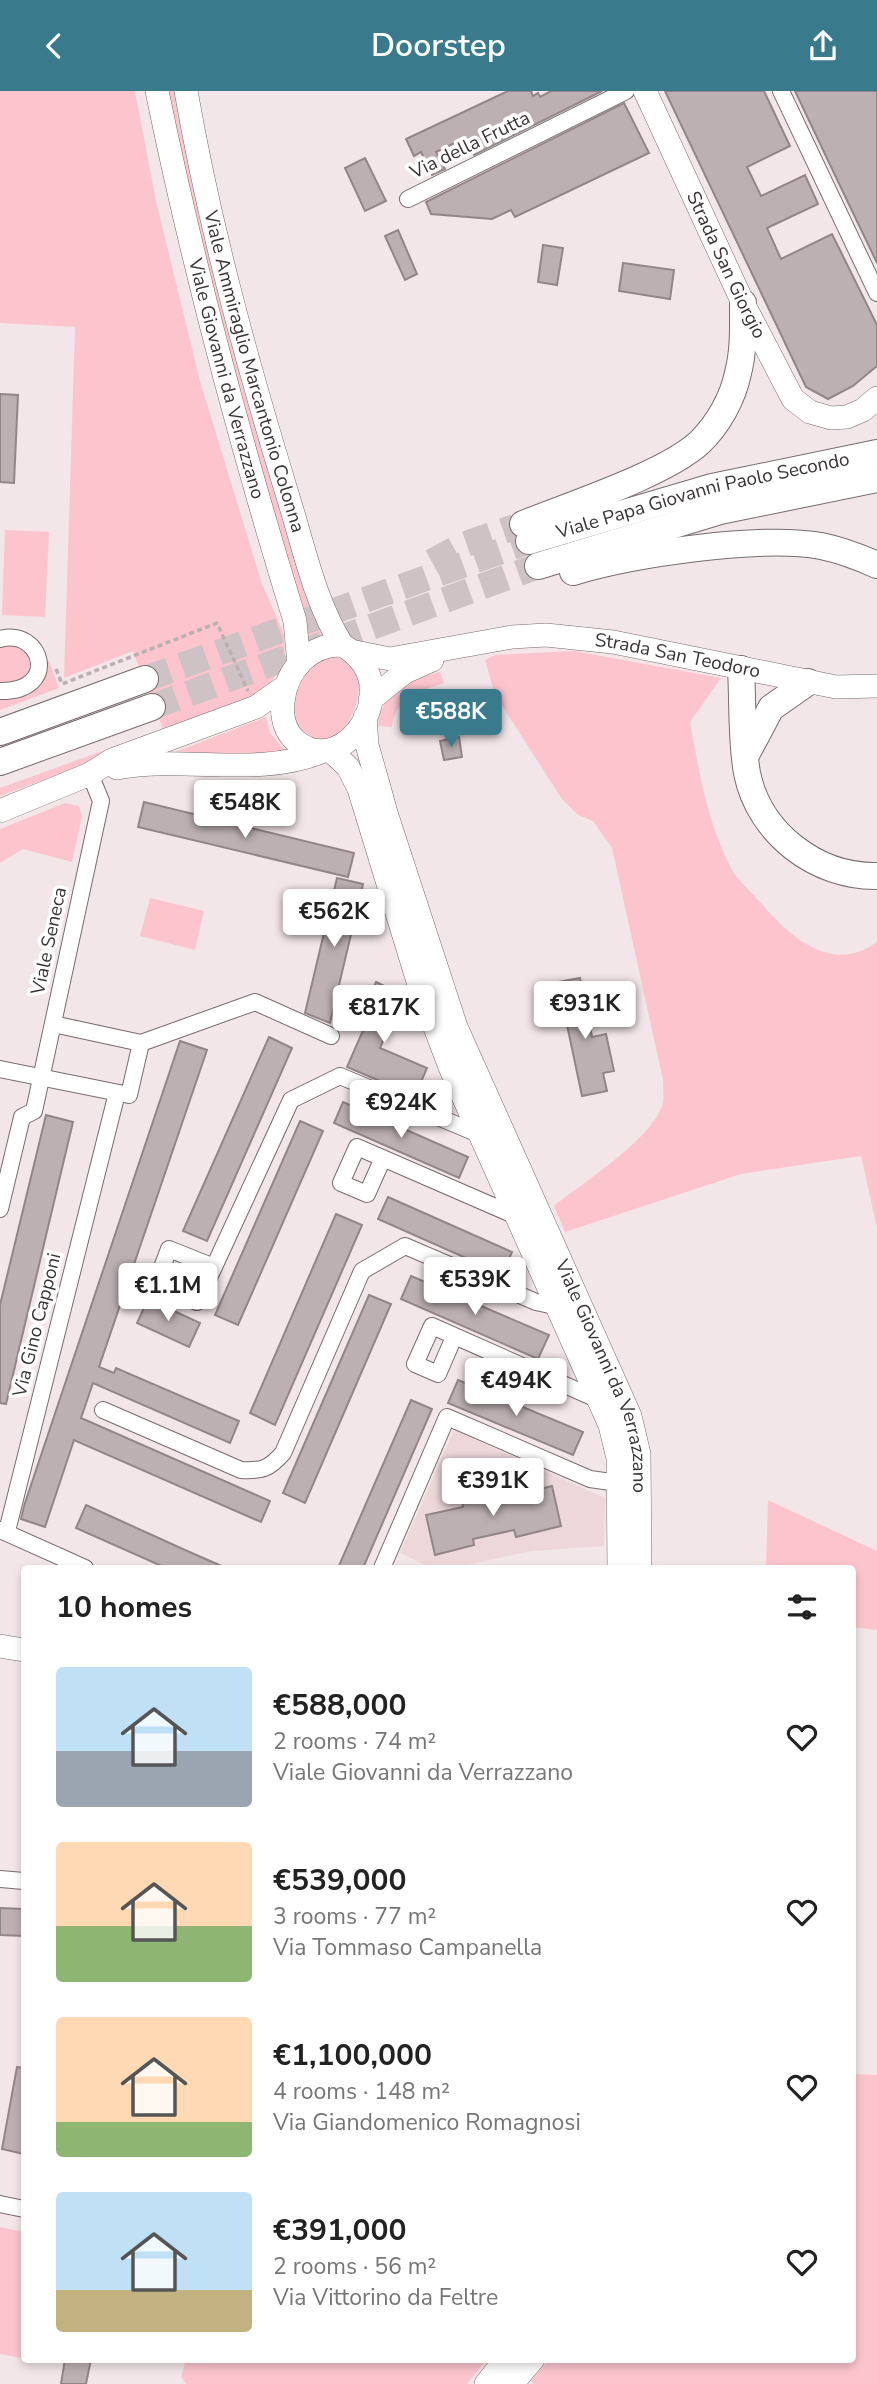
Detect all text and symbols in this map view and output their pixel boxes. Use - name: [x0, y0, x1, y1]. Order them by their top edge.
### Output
- text: Doorstep: [371, 24, 506, 67]
- icon: back: [35, 27, 73, 65]
- icon: share: [804, 27, 842, 65]
- street label: Via della Frutta: [405, 105, 534, 186]
- street label: Strada San Giorgio: [680, 187, 772, 343]
- street label: Viale Ammiraglio Marcantonio Colonna: [197, 207, 311, 536]
- street label: Viale Giovanni da Verrazzano: [182, 255, 271, 502]
- street label: Viale Papa Giovanni Paolo Secondo: [552, 446, 852, 546]
- street label: Strada San Teodoro: [594, 627, 763, 684]
- pin: €588K: [402, 689, 500, 749]
- text: €588K: [416, 696, 486, 727]
- pin: €548K: [196, 781, 294, 840]
- text: €548K: [210, 787, 280, 818]
- street label: Viale Seneca: [25, 885, 73, 998]
- pin: €562K: [285, 889, 383, 949]
- text: €562K: [299, 896, 369, 927]
- pin: €931K: [536, 981, 634, 1041]
- pin: €817K: [335, 985, 433, 1045]
- text: €931K: [550, 988, 620, 1019]
- text: €817K: [349, 992, 419, 1023]
- pin: €924K: [352, 1081, 450, 1140]
- text: €924K: [366, 1087, 436, 1118]
- street label: Via Gino Capponi: [6, 1250, 67, 1401]
- street label: Viale Giovanni da Verrazzano: [548, 1255, 652, 1493]
- pin: €539K: [426, 1257, 524, 1317]
- pin: €1.1M: [119, 1263, 217, 1323]
- text: €539K: [440, 1264, 510, 1295]
- text: €1.1M: [134, 1270, 202, 1301]
- pin: €494K: [467, 1359, 565, 1418]
- text: €494K: [481, 1365, 551, 1396]
- pin: €391K: [444, 1459, 542, 1518]
- text: €391K: [458, 1465, 528, 1496]
- text: 10 homes: [56, 1587, 192, 1628]
- icon: filters: [783, 1588, 821, 1626]
- text: €588,000: [273, 1685, 406, 1726]
- icon: home: [112, 1695, 196, 1779]
- icon: heart: [783, 1718, 821, 1756]
- text: 2 rooms · 74 m²: [273, 1726, 436, 1757]
- text: Viale Giovanni da Verrazzano: [273, 1757, 573, 1788]
- text: €539,000: [273, 1860, 406, 1901]
- icon: home: [112, 1870, 196, 1954]
- icon: heart: [783, 1893, 821, 1931]
- text: 3 rooms · 77 m²: [273, 1901, 436, 1932]
- text: Via Tommaso Campanella: [273, 1932, 542, 1963]
- text: €1,100,000: [273, 2035, 432, 2076]
- icon: home: [112, 2045, 196, 2129]
- icon: heart: [783, 2068, 821, 2106]
- text: 4 rooms · 148 m²: [273, 2076, 450, 2107]
- text: Via Giandomenico Romagnosi: [273, 2107, 581, 2138]
- text: €391,000: [273, 2210, 406, 2251]
- icon: home: [112, 2220, 196, 2304]
- icon: heart: [783, 2243, 821, 2281]
- text: 2 rooms · 56 m²: [273, 2251, 436, 2282]
- text: Via Vittorino da Feltre: [273, 2282, 498, 2313]

